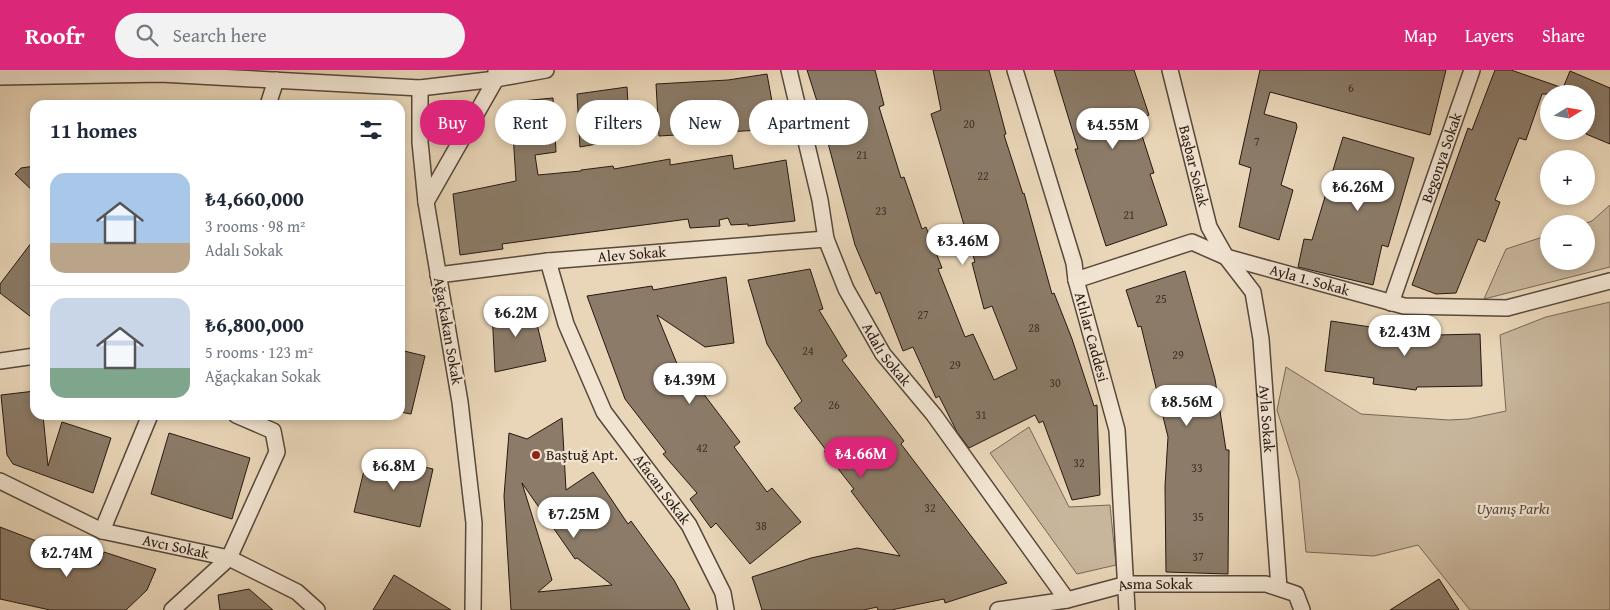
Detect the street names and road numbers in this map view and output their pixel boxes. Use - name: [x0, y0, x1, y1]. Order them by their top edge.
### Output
- street label: Begonya Sokak: [1416, 109, 1467, 205]
- street label: Başbar Sokak: [1174, 123, 1215, 209]
- street label: Alev Sokak: [597, 241, 667, 267]
- street label: Ayla 1. Sokak: [1267, 259, 1352, 301]
- street label: Ağaçkakan Sokak: [429, 276, 468, 387]
- street label: Atlılar Caddesi: [1070, 290, 1114, 384]
- street label: Adalı Sokak: [857, 319, 917, 391]
- street label: Ayla Sokak: [1254, 384, 1280, 454]
- street label: Afacan Sokak: [629, 449, 696, 529]
- street label: Avcı Sokak: [141, 529, 211, 564]
- street label: Asma Sokak: [1115, 573, 1193, 596]

